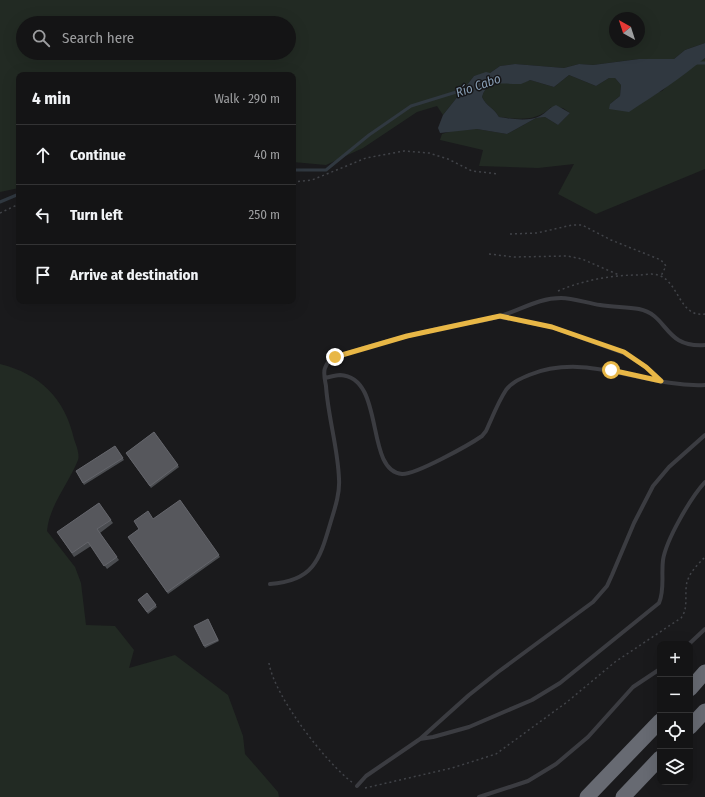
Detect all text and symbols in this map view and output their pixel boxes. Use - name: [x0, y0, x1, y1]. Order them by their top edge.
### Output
- north arrow: [609, 12, 645, 48]
- search box: [16, 16, 296, 60]
- icon: search: [30, 27, 52, 49]
- text: Search here: [62, 29, 134, 47]
- water label: Río Cabo: [454, 71, 503, 100]
- text: 4 min: [32, 88, 71, 109]
- text: Walk · 290 m: [214, 91, 280, 106]
- icon: ahead: [32, 144, 54, 166]
- text: Continue: [70, 146, 126, 164]
- text: 40 m: [254, 147, 280, 162]
- icon: left: [32, 204, 54, 226]
- text: Turn left: [70, 206, 123, 224]
- text: 250 m: [248, 207, 280, 222]
- icon: arrive: [32, 264, 54, 286]
- text: Arrive at destination: [70, 266, 198, 284]
- route end: [326, 348, 344, 366]
- route start: [602, 361, 620, 379]
- map controls: [657, 641, 693, 785]
- button: +: [657, 641, 693, 677]
- button: −: [657, 677, 693, 713]
- button: locate: [657, 713, 693, 749]
- button: layers: [657, 749, 693, 785]

